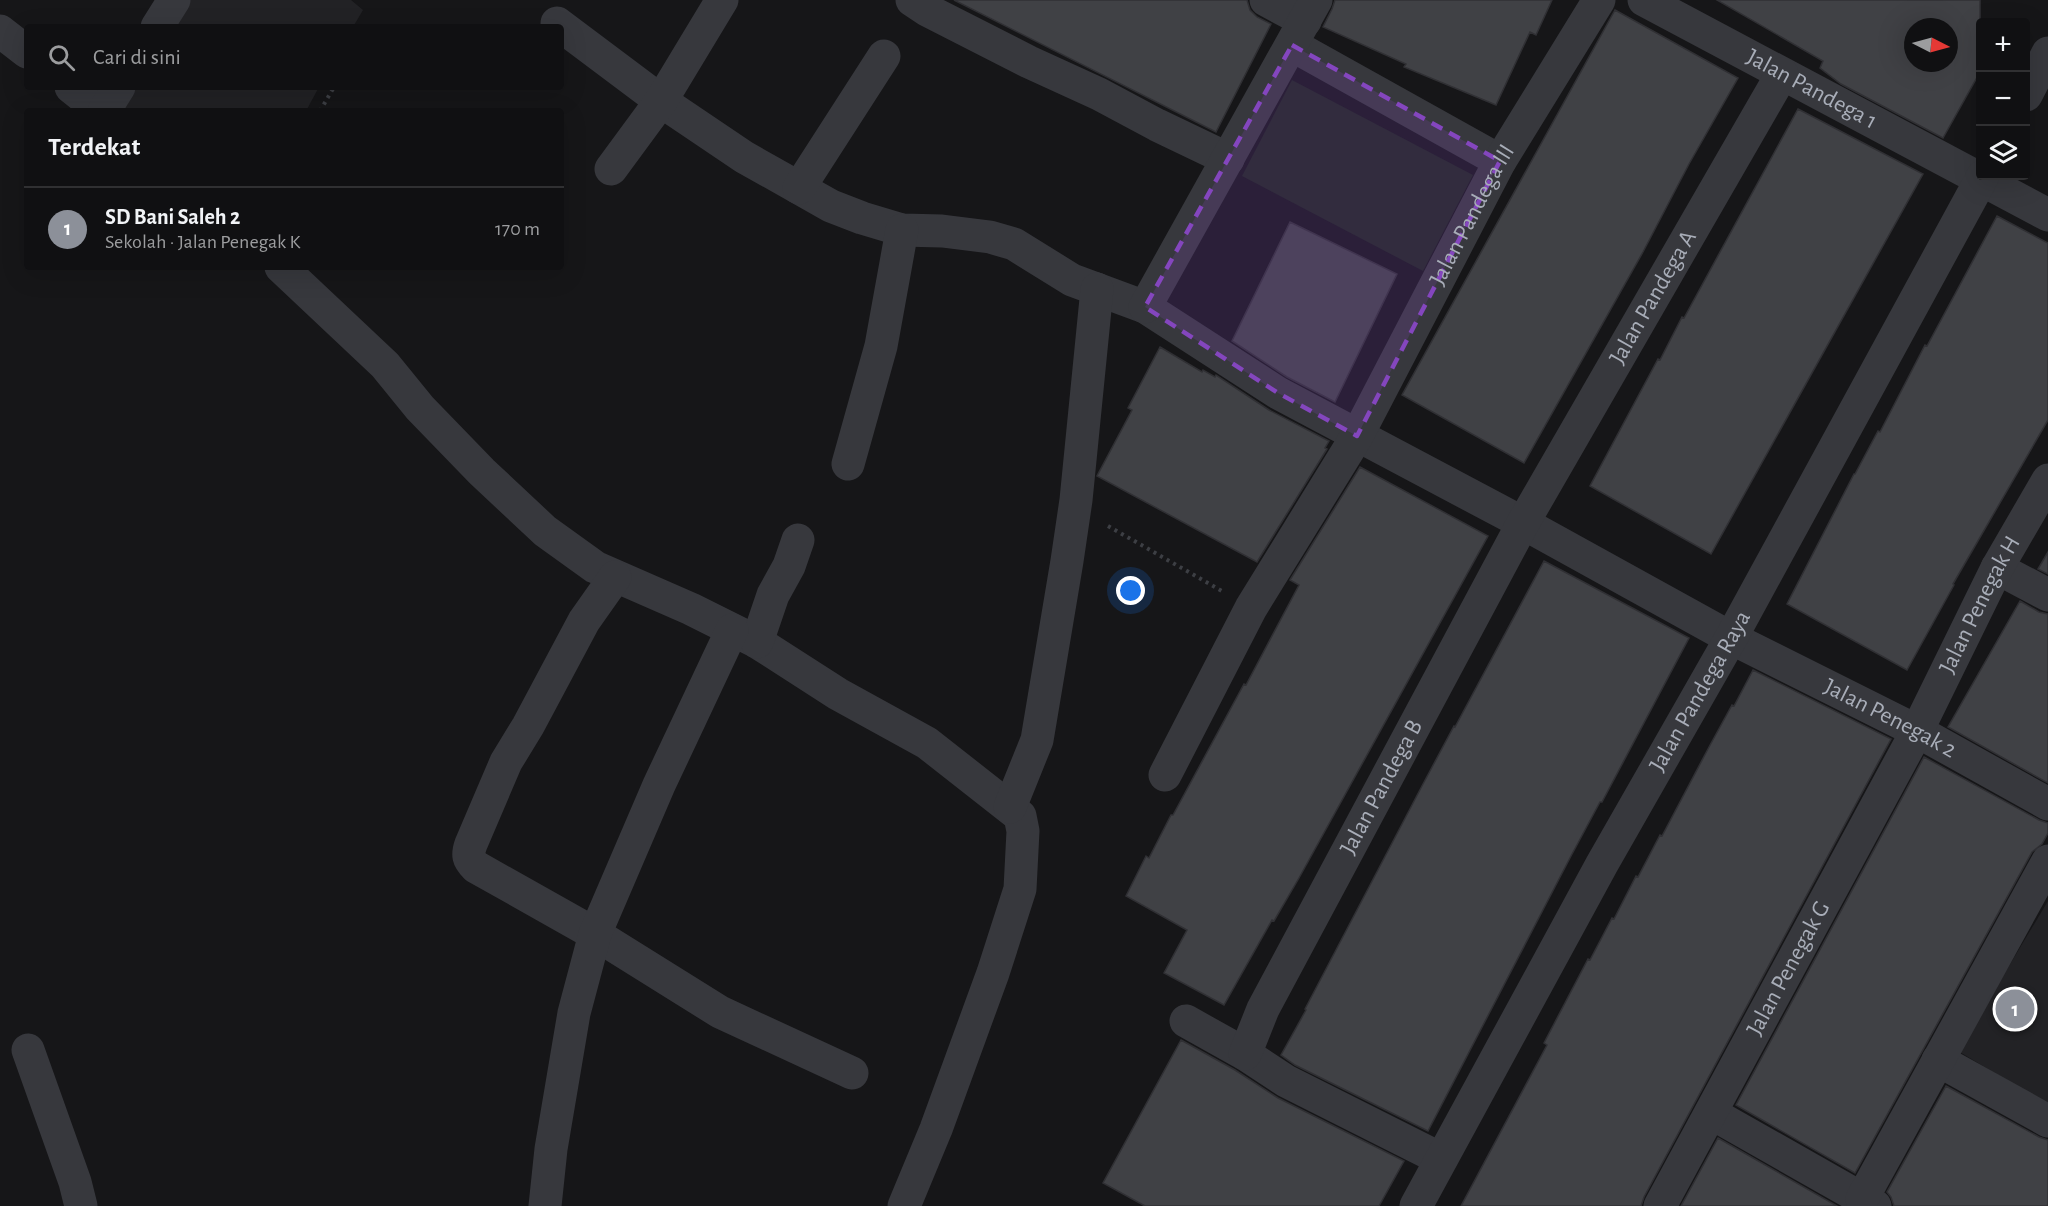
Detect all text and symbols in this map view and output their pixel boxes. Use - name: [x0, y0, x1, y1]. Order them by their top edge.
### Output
- north arrow: [1904, 18, 1958, 72]
- map controls: [1976, 18, 2030, 180]
- button: +: [1976, 18, 2030, 72]
- search box: [24, 24, 564, 90]
- icon: search: [45, 41, 78, 74]
- street label: Jalan Pandega 1: [1742, 45, 1881, 134]
- text: Cari di sini: [93, 46, 181, 68]
- button: −: [1976, 72, 2030, 126]
- button: layers: [1976, 126, 2030, 180]
- text: Terdekat: [48, 134, 140, 160]
- street label: Jalan Pandega III: [1425, 140, 1519, 289]
- text: SD Bani Saleh 2: [105, 206, 240, 228]
- text: 1: [64, 219, 71, 239]
- text: 170 m: [495, 219, 540, 239]
- street label: Jalan Pandega A: [1605, 226, 1701, 368]
- text: Sekolah · Jalan Penegak K: [105, 232, 300, 252]
- street label: Jalan Penegak H: [1935, 532, 2025, 677]
- your location: [1116, 576, 1145, 605]
- street label: Jalan Pandega Raya: [1645, 607, 1755, 776]
- street label: Jalan Penegak 2: [1820, 674, 1960, 762]
- street label: Jalan Pandega B: [1336, 716, 1427, 859]
- street label: Jalan Penegak G: [1743, 897, 1834, 1040]
- pin: 1: [1996, 986, 2034, 1032]

